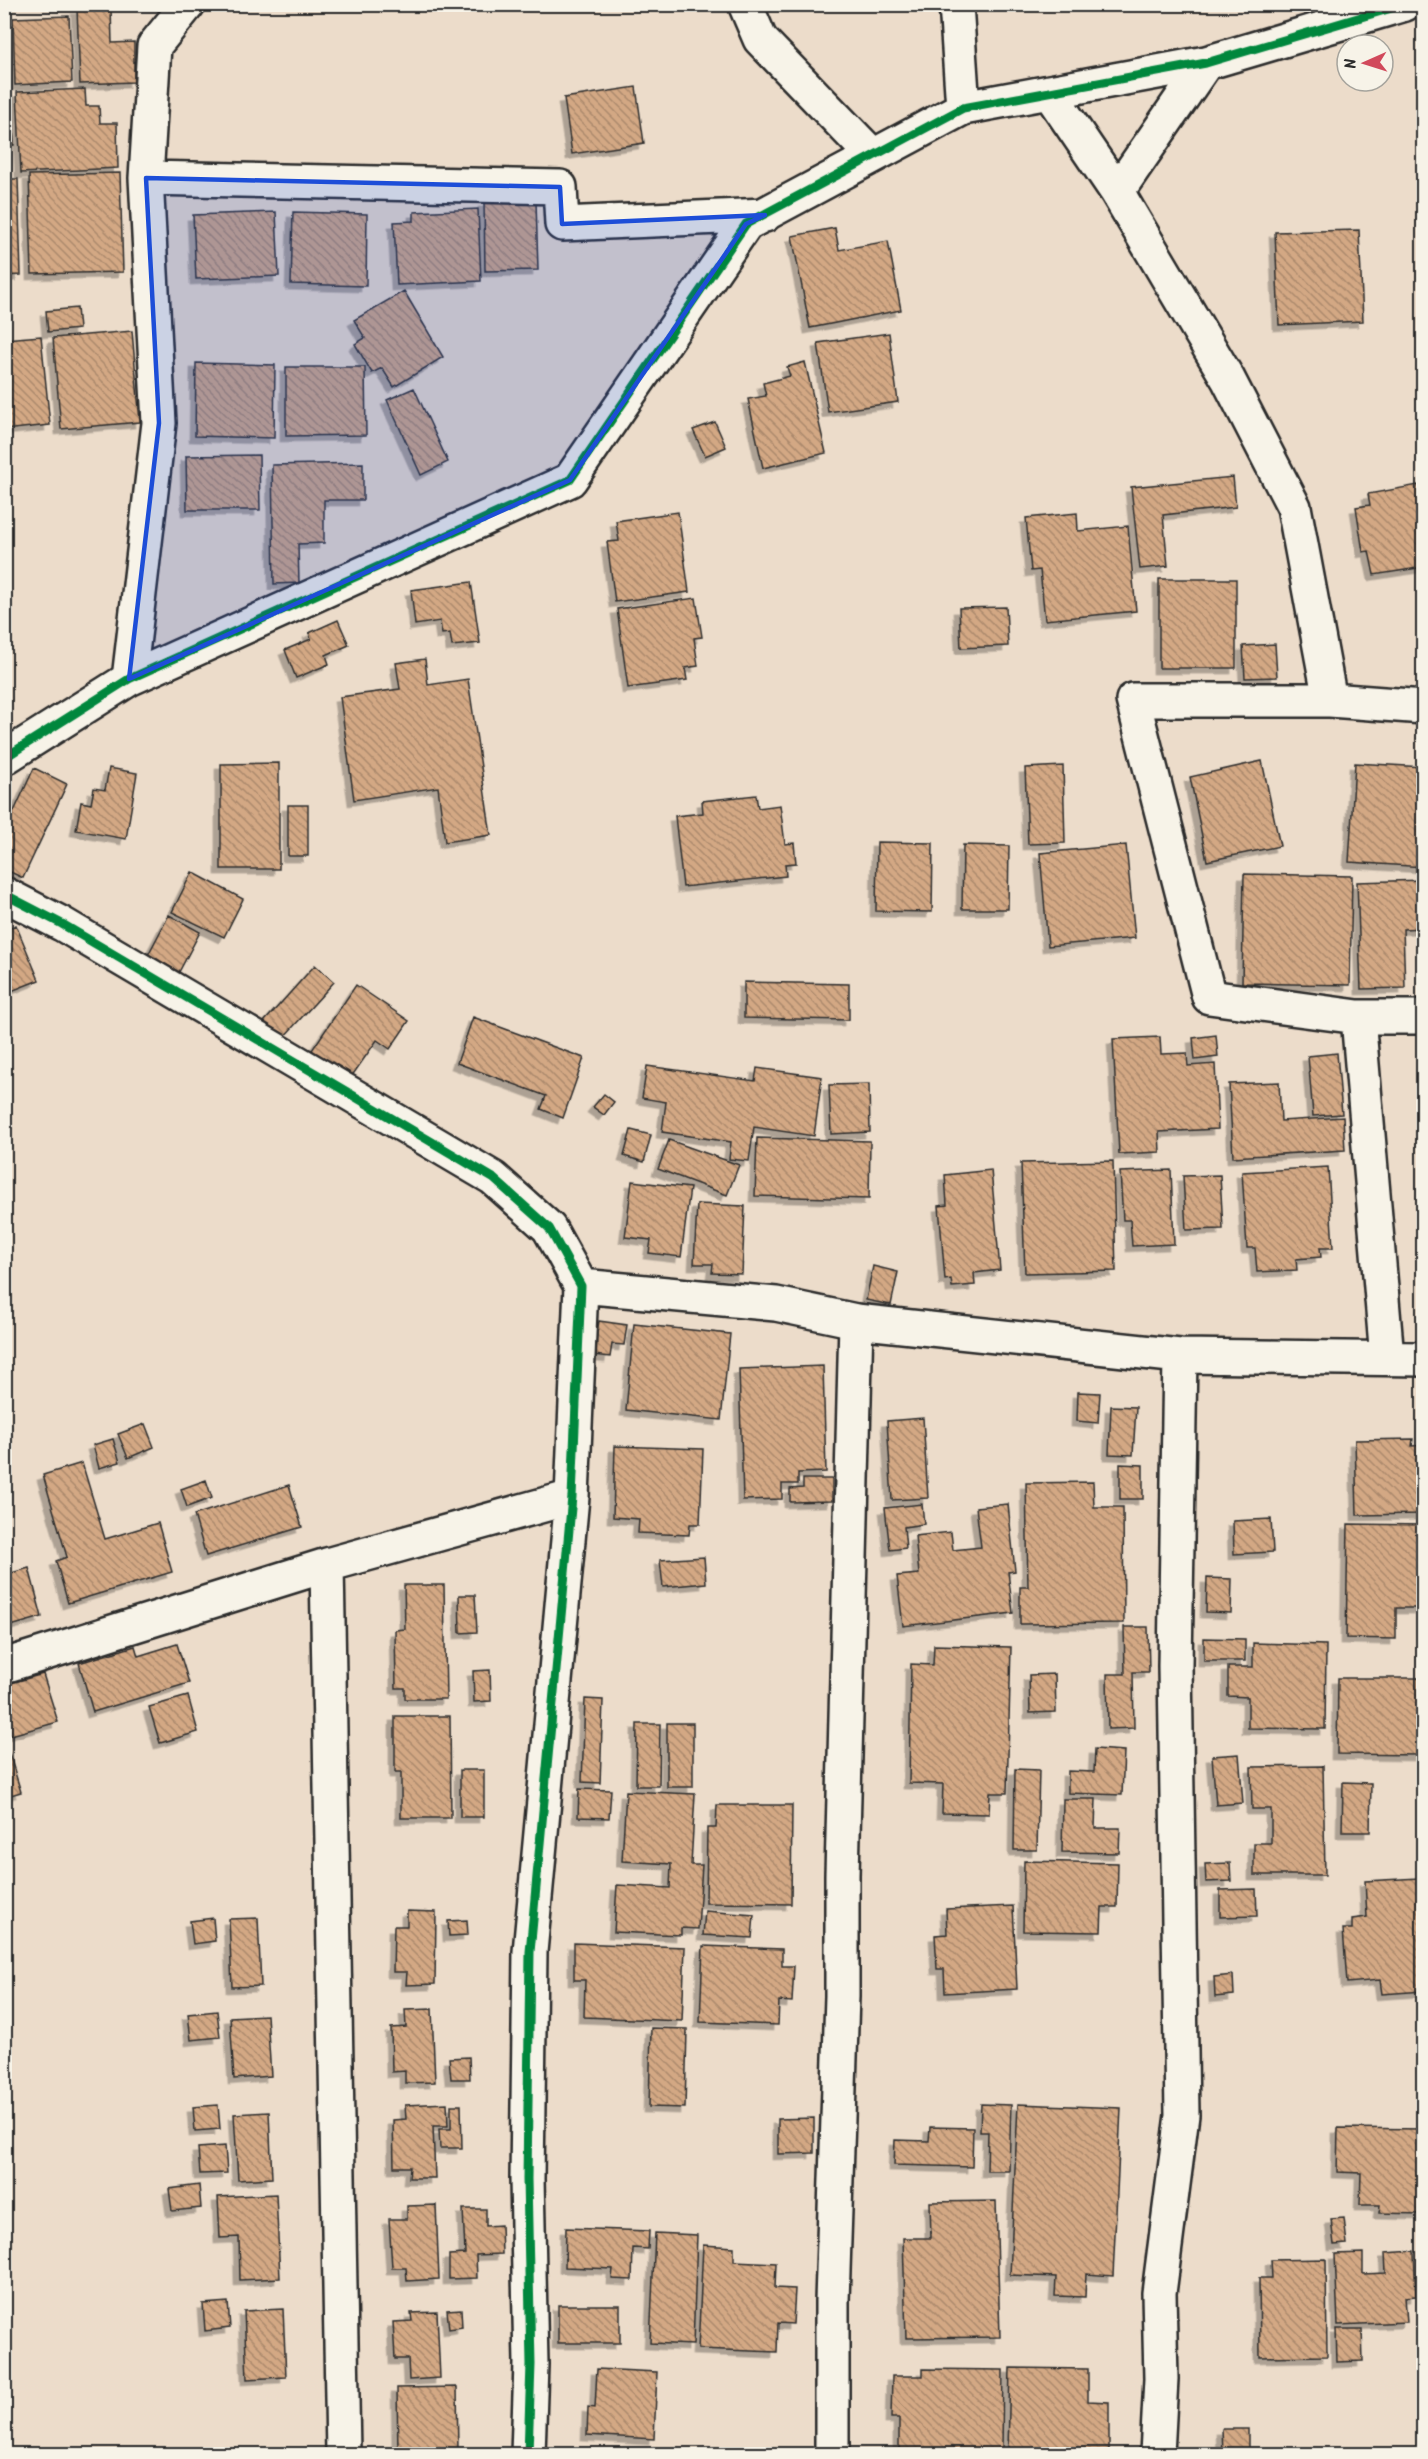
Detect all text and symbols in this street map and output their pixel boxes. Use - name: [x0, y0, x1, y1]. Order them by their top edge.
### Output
- north arrow: [1335, 33, 1395, 93]
- text: N: [1339, 58, 1364, 69]

